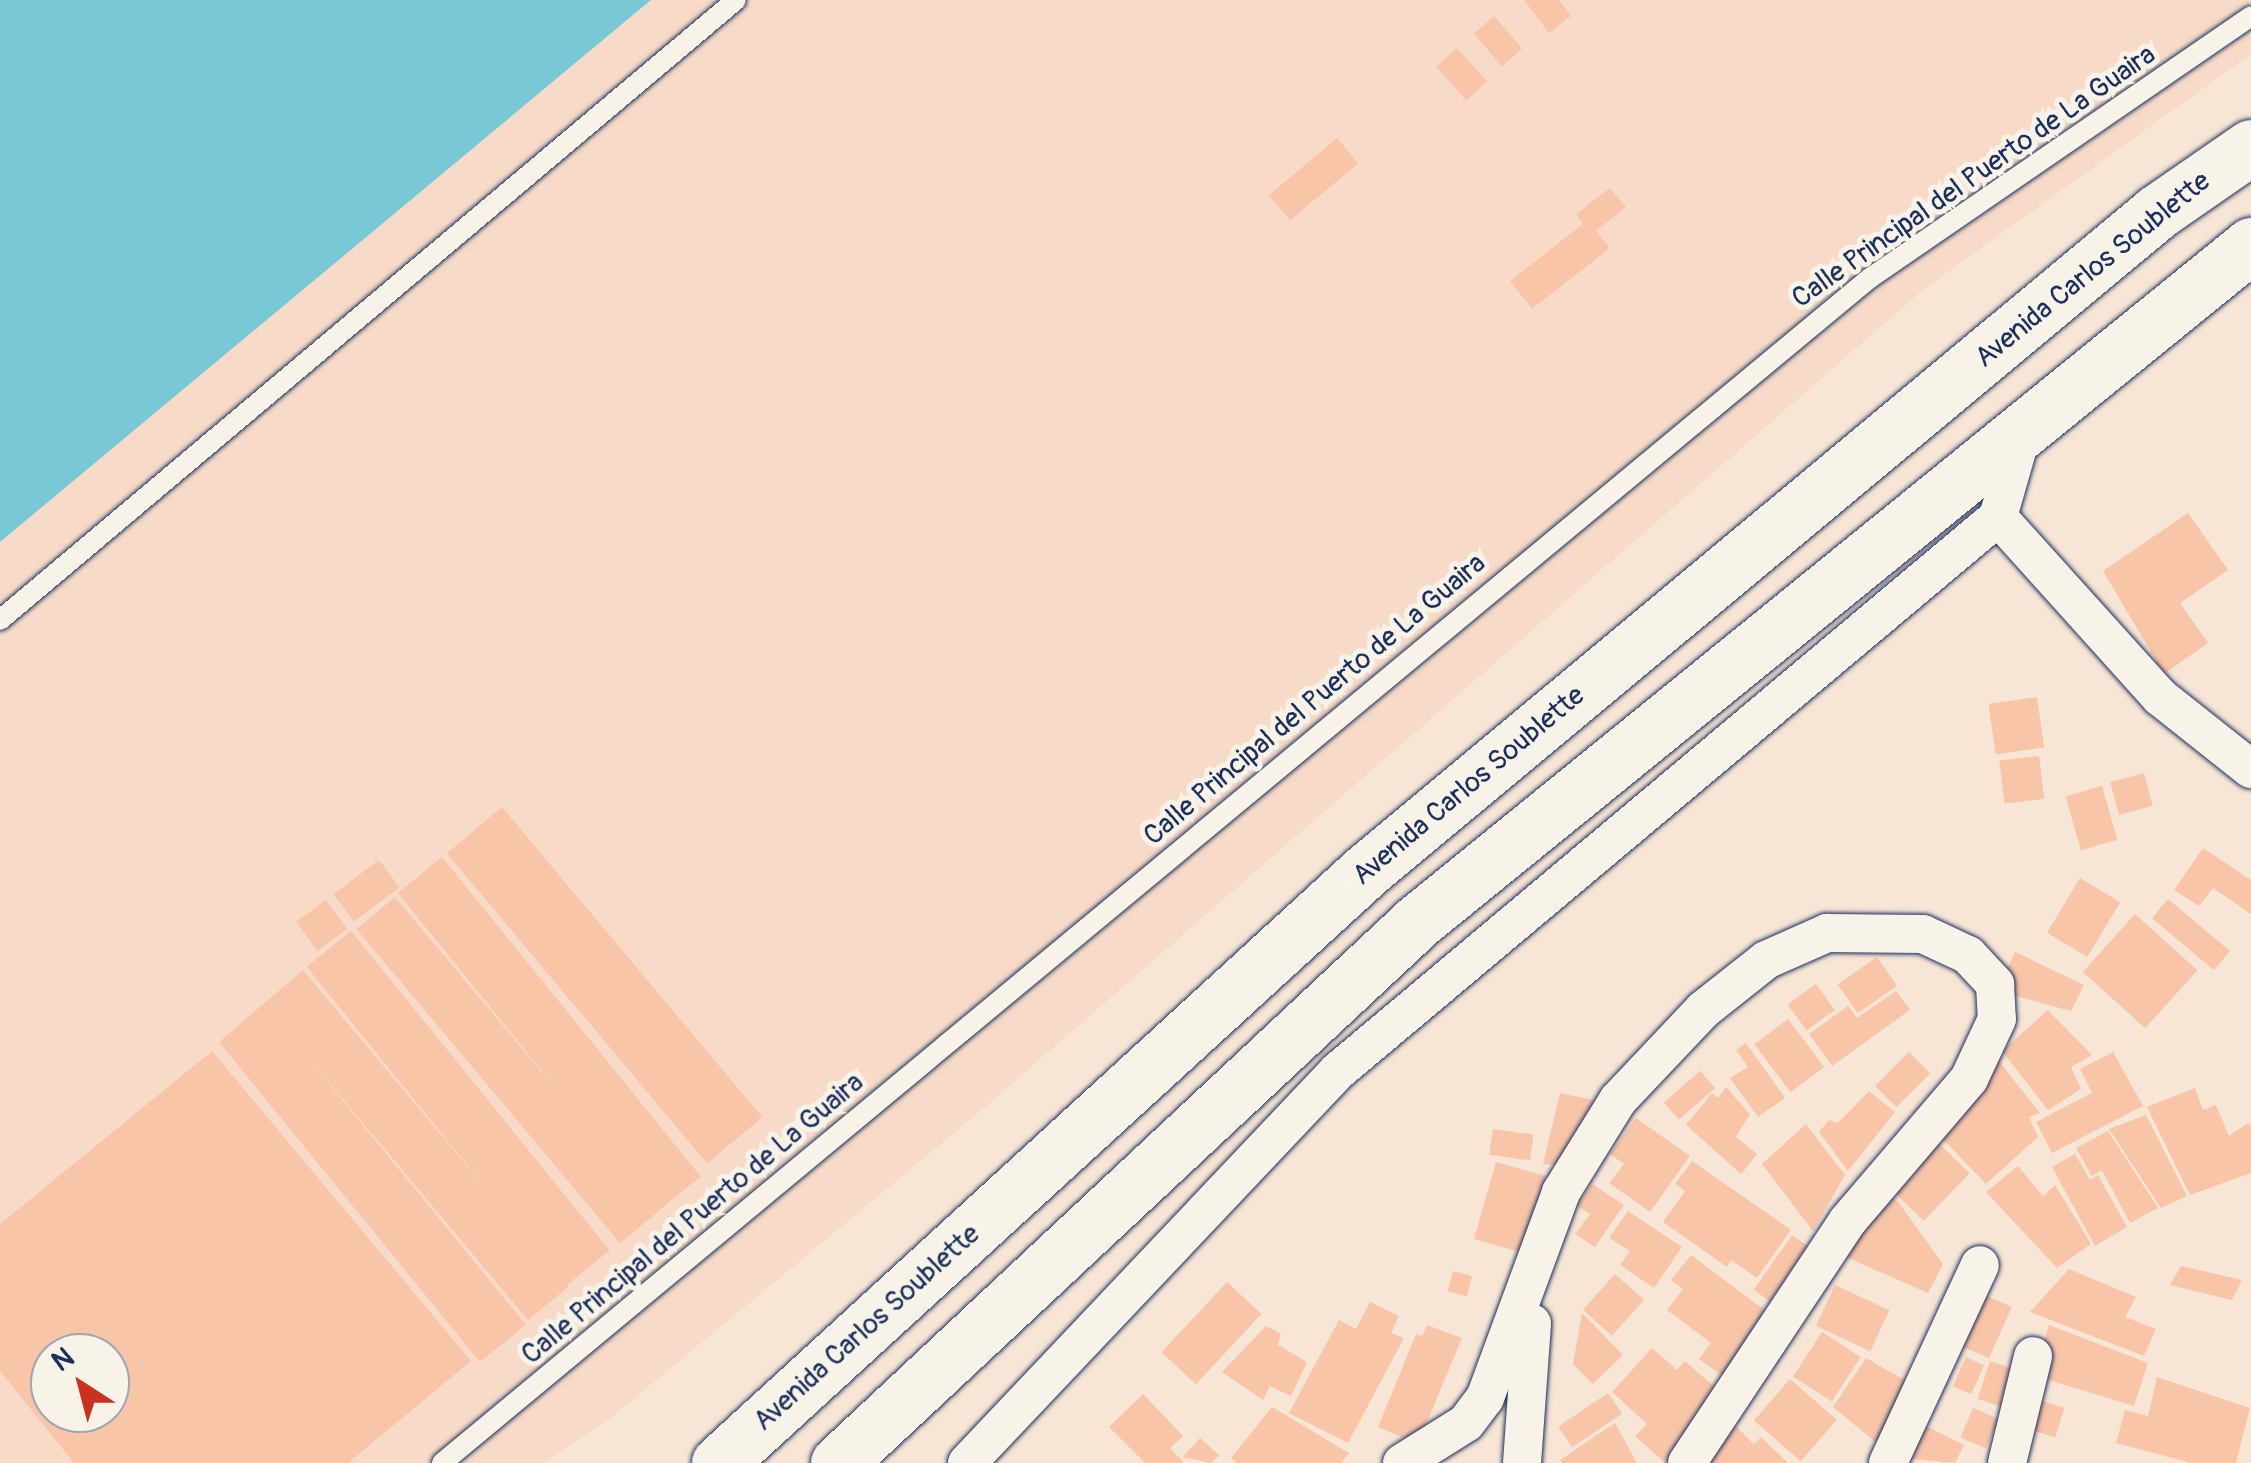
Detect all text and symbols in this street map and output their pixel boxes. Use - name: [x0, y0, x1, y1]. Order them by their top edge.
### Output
- street label: Calle Principal del Puerto de La Guaira: [1786, 38, 2162, 316]
- street label: Avenida Carlos Soublette: [1969, 165, 2217, 375]
- street label: Calle Principal del Puerto de La Guaira: [1137, 547, 1493, 853]
- street label: Avenida Carlos Soublette: [1346, 679, 1592, 893]
- street label: Calle Principal del Puerto de La Guaira: [515, 1066, 871, 1372]
- street label: Avenida Carlos Soublette: [747, 1218, 987, 1438]
- north arrow: [30, 1333, 130, 1433]
- text: N: [45, 1340, 81, 1380]

